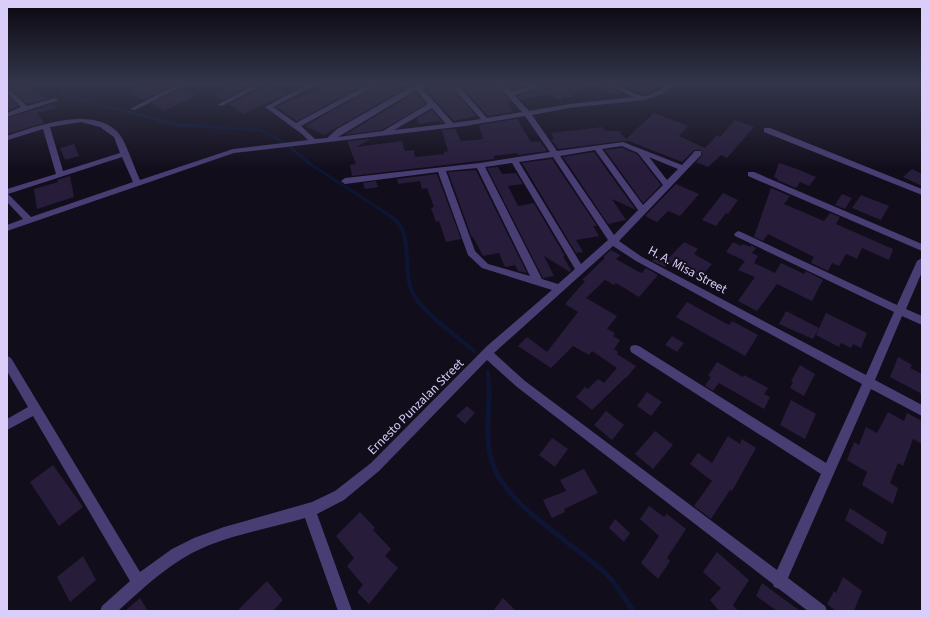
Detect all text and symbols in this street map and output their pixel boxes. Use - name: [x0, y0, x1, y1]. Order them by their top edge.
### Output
- street label: H. A. Misa Street: [645, 242, 731, 299]
- street label: Ernesto Punzalan Street: [364, 354, 468, 459]

